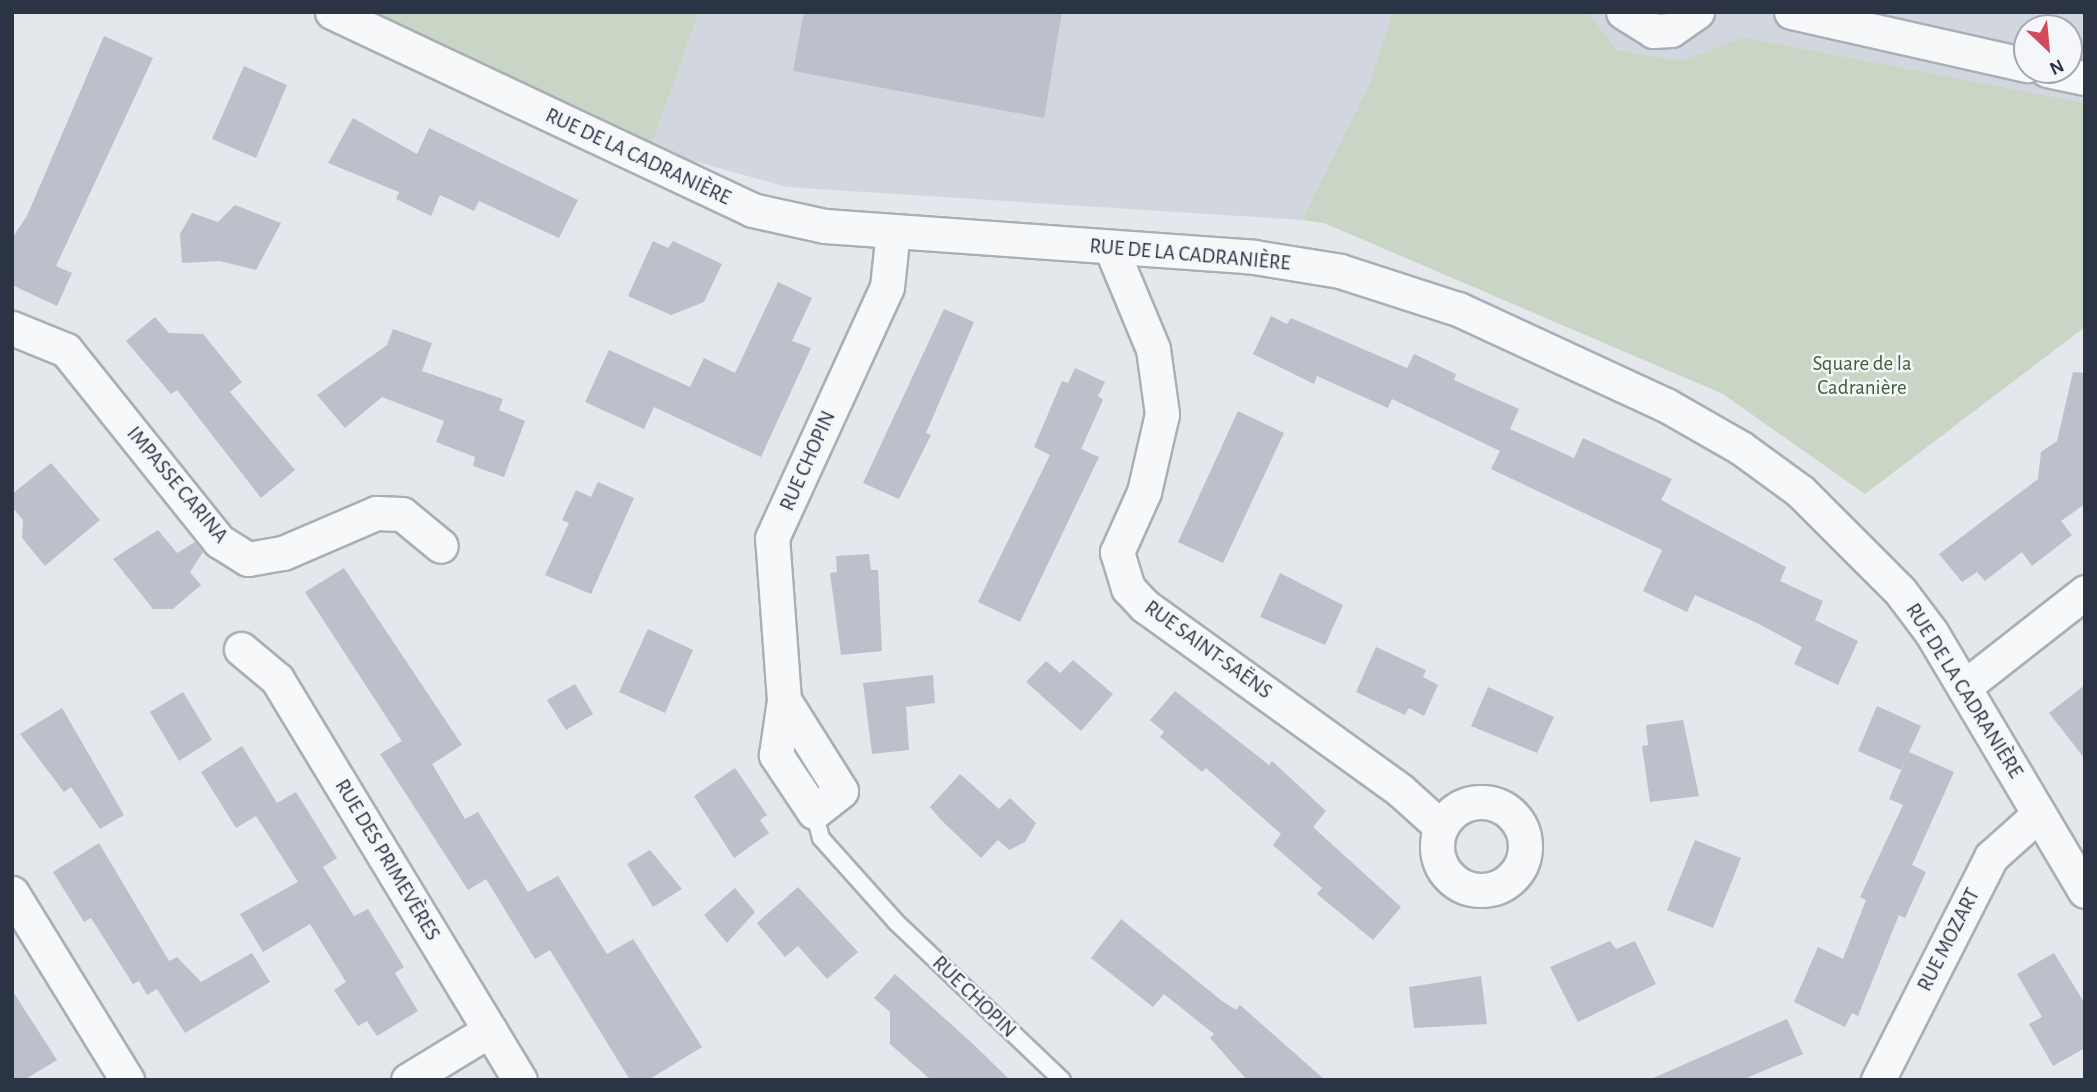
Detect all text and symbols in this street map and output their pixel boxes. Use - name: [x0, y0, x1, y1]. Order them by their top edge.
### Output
- north arrow: [2013, 14, 2083, 84]
- text: N: [2046, 55, 2067, 78]
- street label: RUE DE LA CADRANIÈRE: [541, 103, 735, 211]
- street label: RUE DE LA CADRANIÈRE: [1088, 234, 1292, 276]
- park label: Square de la Cadranière: [1812, 351, 1912, 401]
- street label: RUE CHOPIN: [775, 407, 841, 515]
- street label: IMPASSE CARINA: [121, 422, 233, 548]
- street label: RUE SAINT-SAËNS: [1139, 595, 1277, 705]
- street label: RUE DE LA CADRANIÈRE: [1900, 599, 2028, 783]
- street label: RUE DES PRIMEVÈRES: [329, 775, 445, 945]
- street label: RUE MOZART: [1912, 884, 1986, 996]
- street label: RUE CHOPIN: [927, 951, 1021, 1043]

